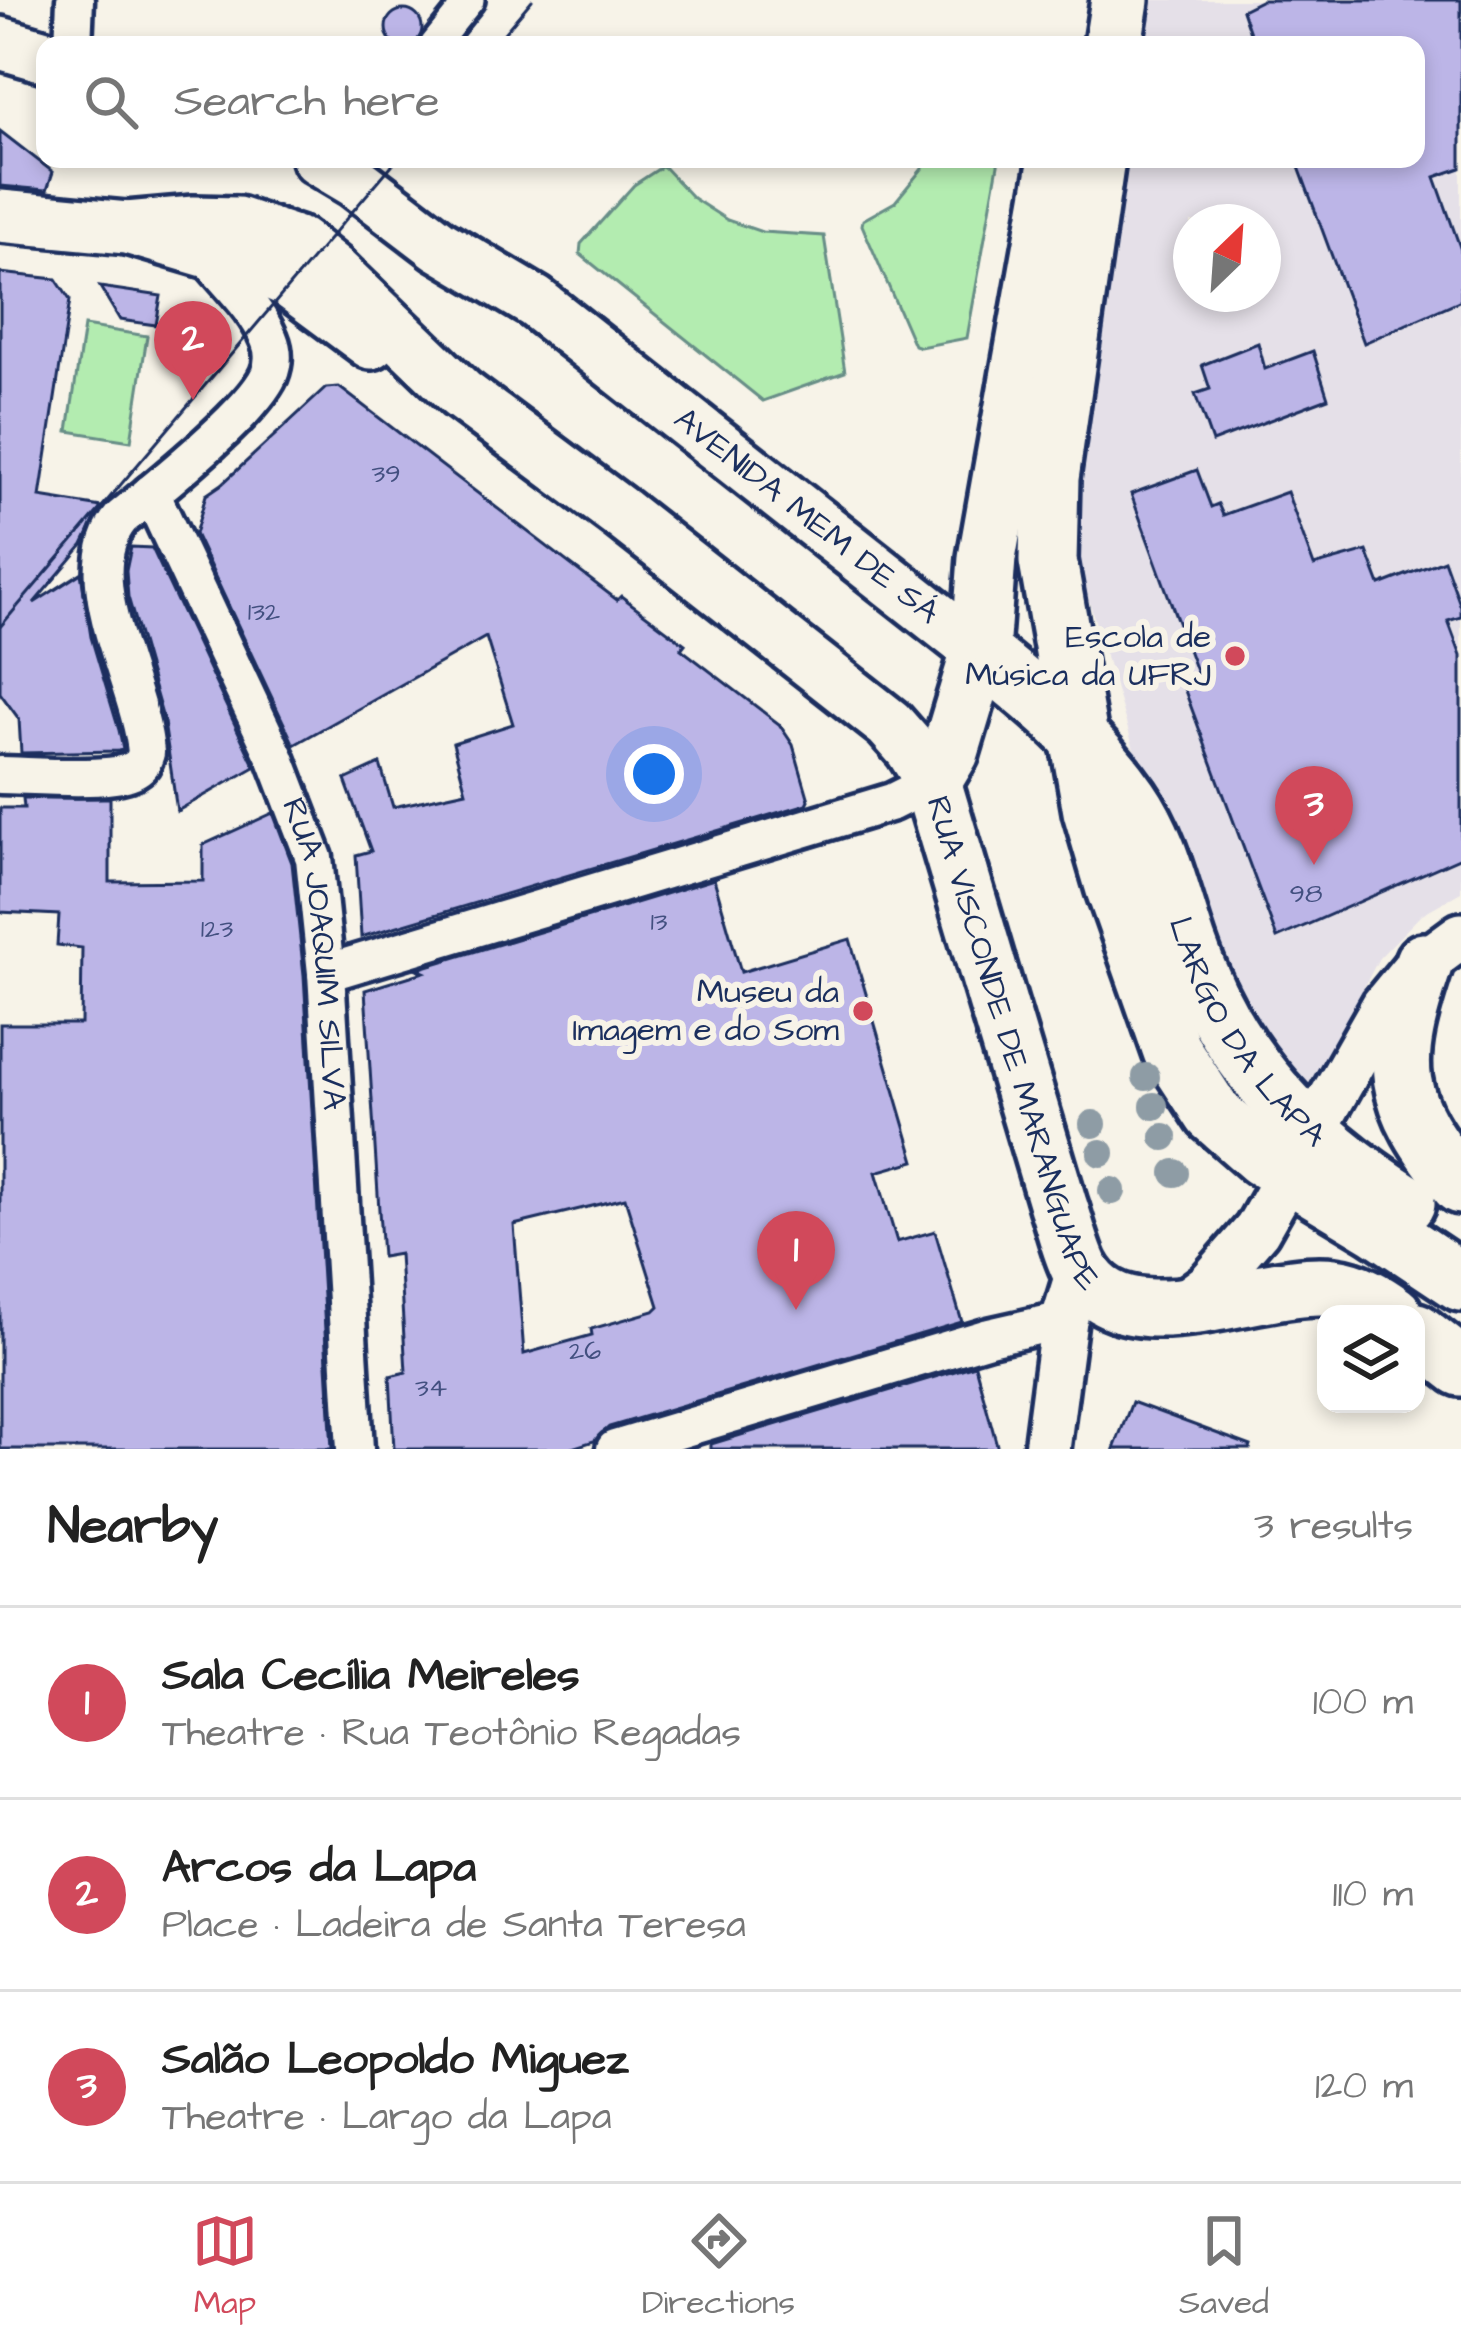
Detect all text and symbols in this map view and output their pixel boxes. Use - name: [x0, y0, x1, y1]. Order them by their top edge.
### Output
- search box: [36, 36, 1425, 168]
- icon: search: [78, 69, 144, 135]
- text: Search here: [174, 71, 440, 133]
- north arrow: [1173, 204, 1281, 312]
- pin: 2: [154, 301, 232, 400]
- street label: AVENIDA MEM DE SÁ: [664, 397, 949, 635]
- house number: 39: [371, 455, 401, 493]
- house number: 132: [248, 593, 281, 631]
- place label: Escola de Música da UFRJ: [965, 614, 1211, 698]
- marker: Escola de Música da UFRJ: [1222, 643, 1248, 669]
- your location: [624, 744, 684, 804]
- pin: 3: [1275, 766, 1353, 865]
- street label: RUA VISCONDE DE MARANGUAPE: [914, 790, 1111, 1300]
- street label: RUA JOAQUIM SILVA: [270, 791, 357, 1111]
- house number: 98: [1290, 875, 1322, 913]
- house number: 13: [650, 903, 668, 941]
- house number: 123: [201, 910, 234, 948]
- street label: LARGO DA LAPA: [1157, 911, 1336, 1158]
- place label: Museu da Imagem e do Som: [573, 969, 839, 1055]
- marker: Museu da Imagem e do Som: [850, 998, 876, 1024]
- pin: 1: [757, 1211, 835, 1310]
- map controls: [1317, 1305, 1425, 1413]
- button: layers: [1317, 1305, 1425, 1413]
- house number: 26: [569, 1332, 601, 1370]
- house number: 34: [415, 1369, 447, 1407]
- text: Nearby: [48, 1492, 218, 1563]
- text: 3 results: [1254, 1500, 1413, 1554]
- text: Sala Cecília Meireles: [162, 1645, 580, 1707]
- text: 1: [85, 1676, 90, 1730]
- text: 100 m: [1313, 1676, 1413, 1730]
- text: Theatre · Rua Teotônio Regadas: [162, 1707, 741, 1761]
- text: Arcos da Lapa: [162, 1837, 476, 1899]
- text: 2: [76, 1868, 98, 1922]
- text: 110 m: [1332, 1868, 1413, 1922]
- text: Place · Ladeira de Santa Teresa: [162, 1899, 746, 1953]
- text: Salão Leopoldo Miguez: [162, 2029, 628, 2091]
- text: 3: [77, 2060, 97, 2114]
- text: 120 m: [1315, 2060, 1413, 2114]
- text: Theatre · Largo da Lapa: [162, 2091, 612, 2145]
- tab: Map: [192, 2208, 258, 2326]
- tab: Directions: [642, 2208, 795, 2326]
- tab: Saved: [1179, 2208, 1269, 2326]

